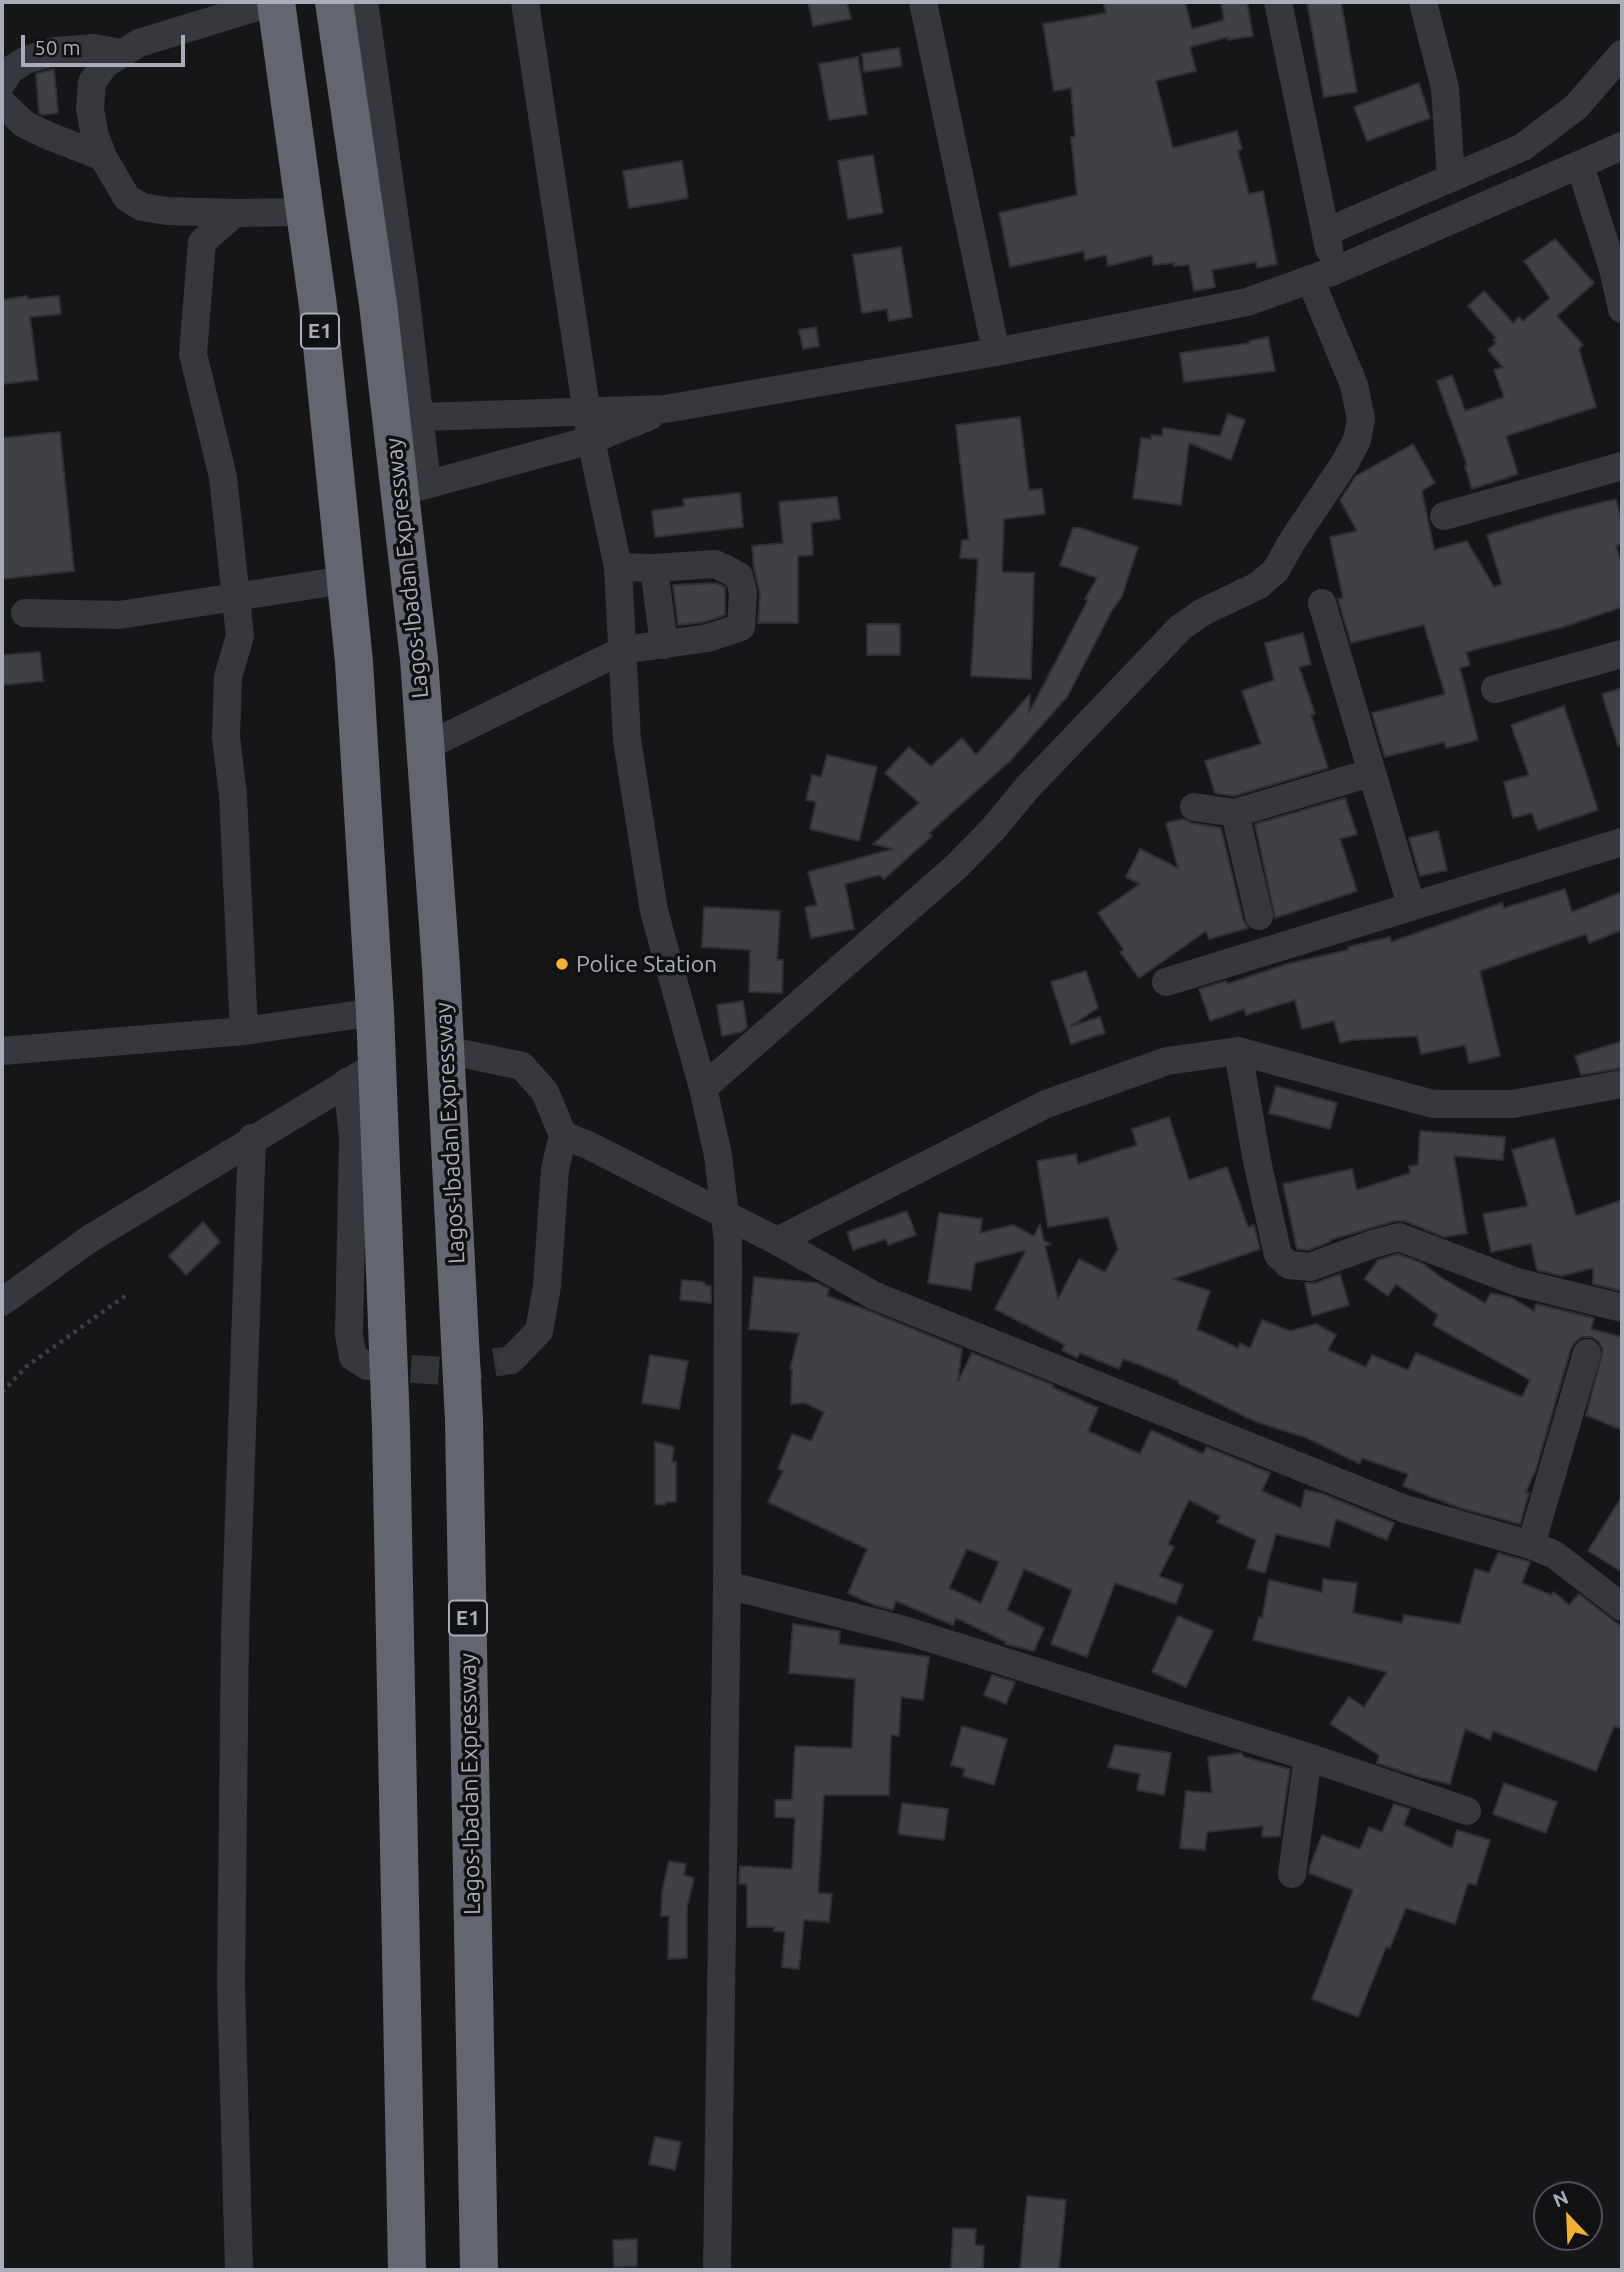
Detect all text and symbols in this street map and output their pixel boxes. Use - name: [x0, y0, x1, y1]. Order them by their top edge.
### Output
- scale bar: [24, 21, 189, 65]
- text: 50 m: [34, 35, 81, 59]
- road number: E1: [301, 314, 339, 348]
- street label: Lagos-Ibadan Expressway: [380, 436, 434, 700]
- place label: Police Station: [576, 950, 717, 978]
- marker: Police Station: [554, 956, 570, 972]
- street label: Lagos-Ibadan Expressway: [429, 1001, 471, 1265]
- road number: E1: [449, 1600, 487, 1636]
- street label: Lagos-Ibadan Expressway: [454, 1653, 486, 1915]
- north arrow: [1533, 2181, 1603, 2251]
- text: N: [1550, 2186, 1571, 2211]

